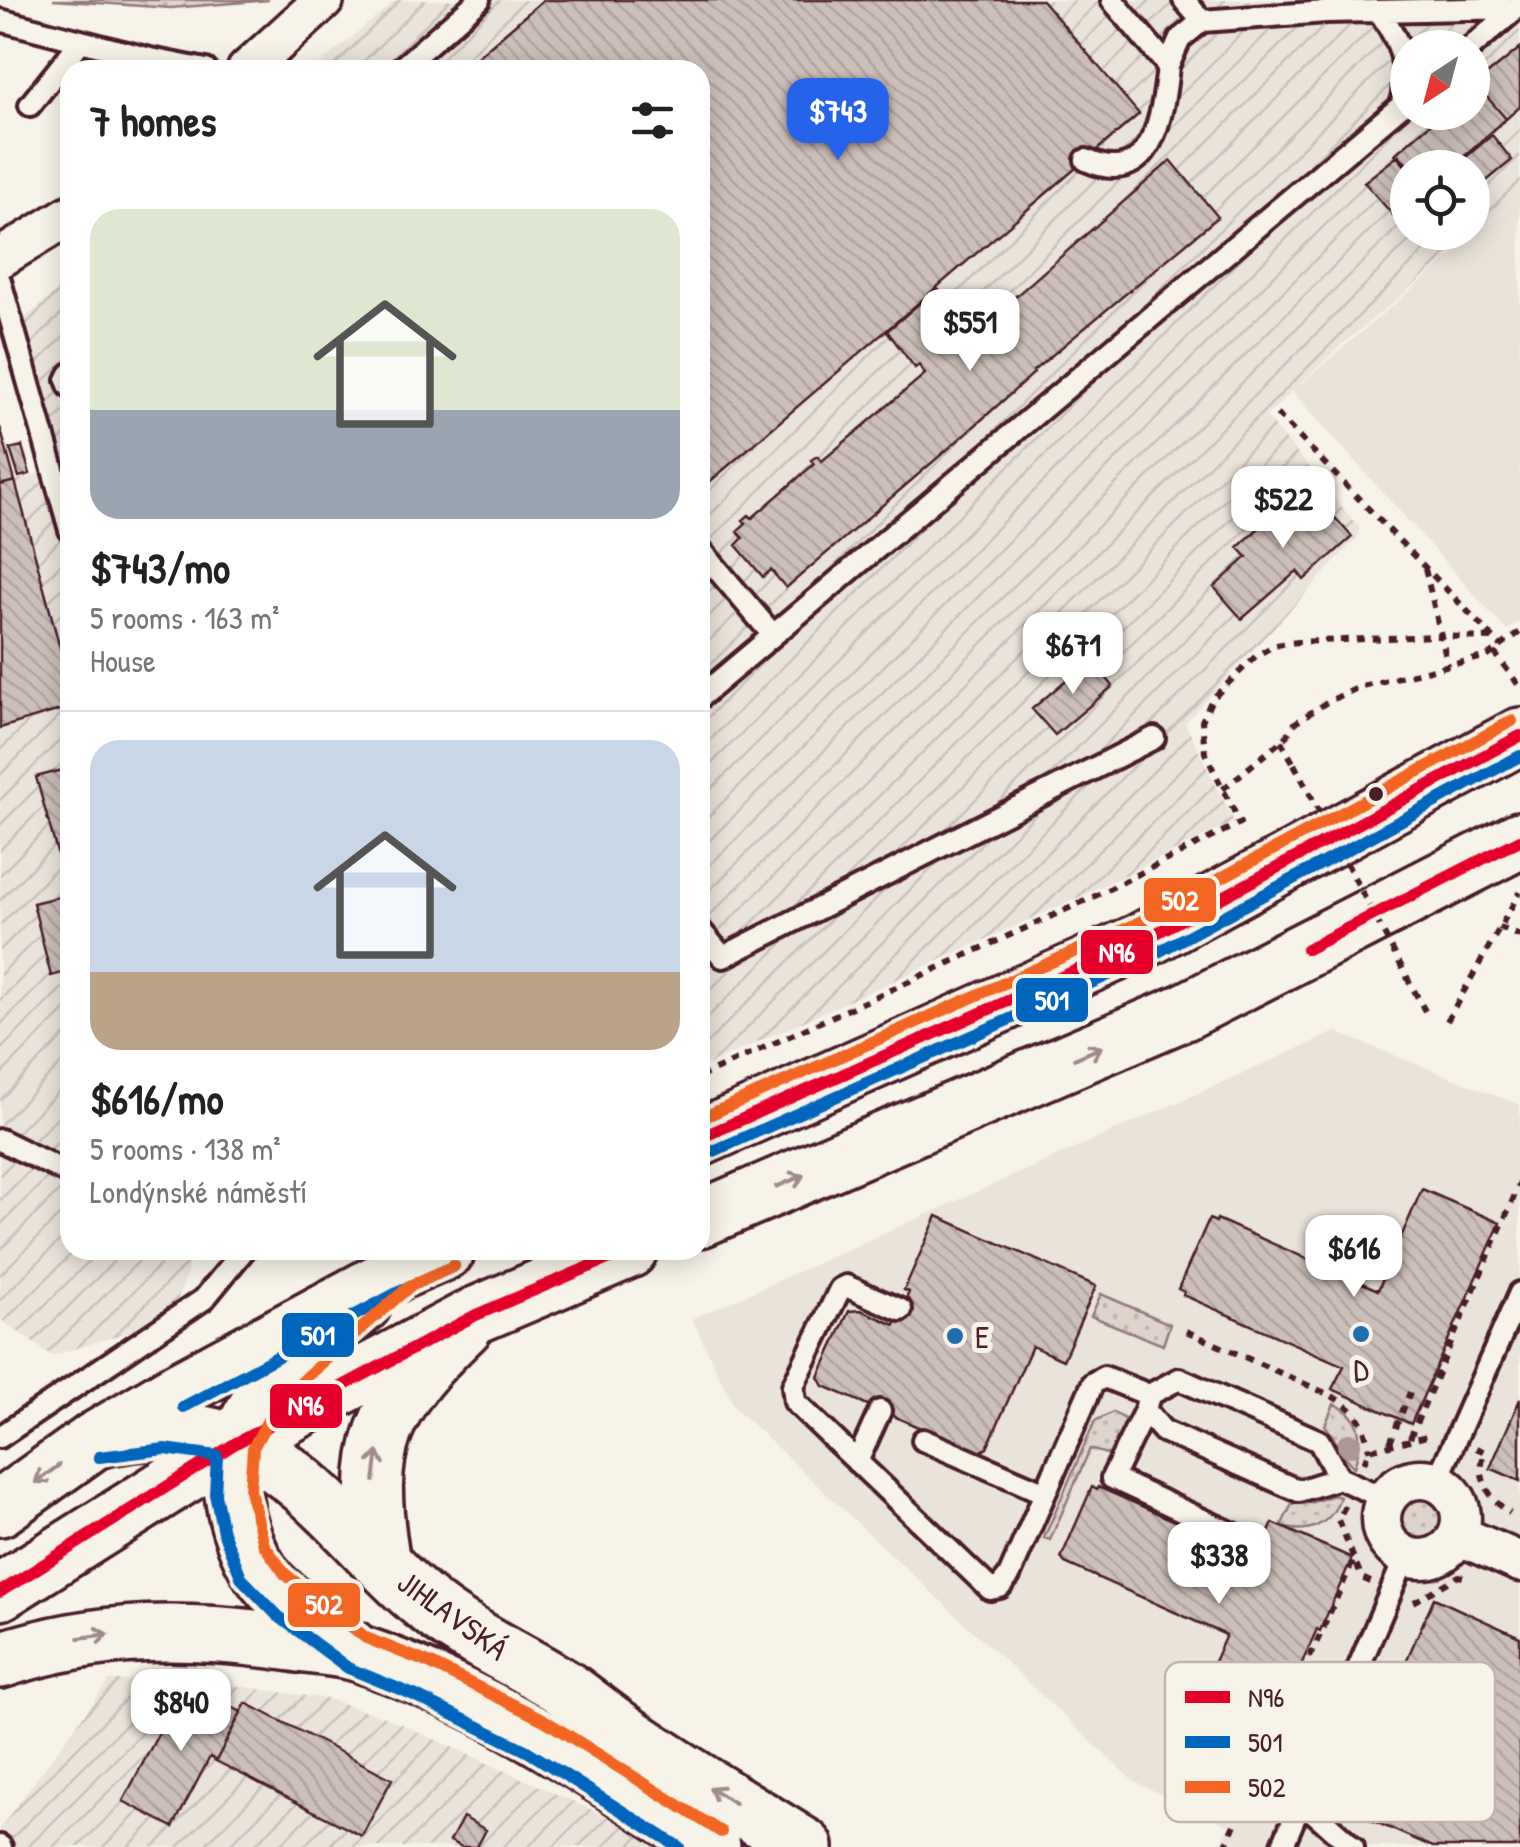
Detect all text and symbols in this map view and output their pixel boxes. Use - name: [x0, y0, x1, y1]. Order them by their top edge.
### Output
- north arrow: [1390, 30, 1490, 130]
- map controls: [1390, 30, 1490, 250]
- pin: $743: [779, 78, 897, 163]
- text: $743: [809, 89, 867, 132]
- text: 7 homes: [90, 92, 216, 149]
- icon: filters: [625, 93, 680, 148]
- button: locate: [1390, 150, 1490, 250]
- icon: home: [295, 274, 475, 454]
- pin: $551: [911, 289, 1029, 374]
- text: $551: [943, 300, 997, 343]
- pin: $522: [1224, 466, 1342, 551]
- text: $522: [1253, 477, 1313, 520]
- text: $743/mo: [90, 539, 230, 596]
- text: 5 rooms · 163 m²: [90, 596, 279, 639]
- pin: $671: [1014, 612, 1132, 697]
- text: $671: [1045, 623, 1101, 666]
- text: House: [90, 639, 156, 682]
- unlabelled marker: [1366, 784, 1386, 804]
- icon: home: [295, 805, 475, 985]
- line badge: 502: [1142, 876, 1218, 924]
- text: 502: [1161, 881, 1200, 919]
- line badge: N96: [1079, 928, 1155, 976]
- text: N96: [1099, 933, 1135, 971]
- line badge: 501: [1014, 976, 1090, 1024]
- text: 501: [1035, 981, 1069, 1019]
- one-way arrow: [1072, 1043, 1103, 1061]
- text: $616/mo: [90, 1070, 223, 1127]
- text: 5 rooms · 138 m²: [90, 1127, 281, 1170]
- text: Londýnské náměstí: [90, 1170, 307, 1213]
- one-way arrow: [774, 1171, 805, 1189]
- pin: $616: [1295, 1215, 1413, 1300]
- text: $616: [1327, 1226, 1381, 1269]
- line badge: 501: [280, 1311, 356, 1359]
- place label: E: [975, 1315, 989, 1358]
- text: 501: [301, 1316, 335, 1354]
- marker: D: [1350, 1323, 1372, 1345]
- marker: E: [944, 1325, 966, 1347]
- place label: D: [1353, 1348, 1369, 1391]
- line badge: N96: [268, 1382, 344, 1430]
- text: N96: [288, 1386, 324, 1424]
- one-way arrow: [367, 1451, 385, 1483]
- one-way arrow: [34, 1463, 62, 1484]
- pin: $338: [1160, 1522, 1278, 1607]
- text: $338: [1190, 1533, 1248, 1576]
- street label: JIHLAVSKÁ: [389, 1560, 517, 1670]
- line badge: 502: [286, 1581, 362, 1629]
- text: 502: [305, 1585, 344, 1623]
- one-way arrow: [78, 1627, 110, 1645]
- legend: [1165, 1662, 1495, 1822]
- pin: $840: [122, 1669, 240, 1754]
- text: N96: [1248, 1678, 1284, 1716]
- text: $840: [153, 1680, 209, 1723]
- text: 501: [1248, 1723, 1283, 1761]
- text: 502: [1248, 1768, 1286, 1806]
- one-way arrow: [708, 1785, 737, 1805]

